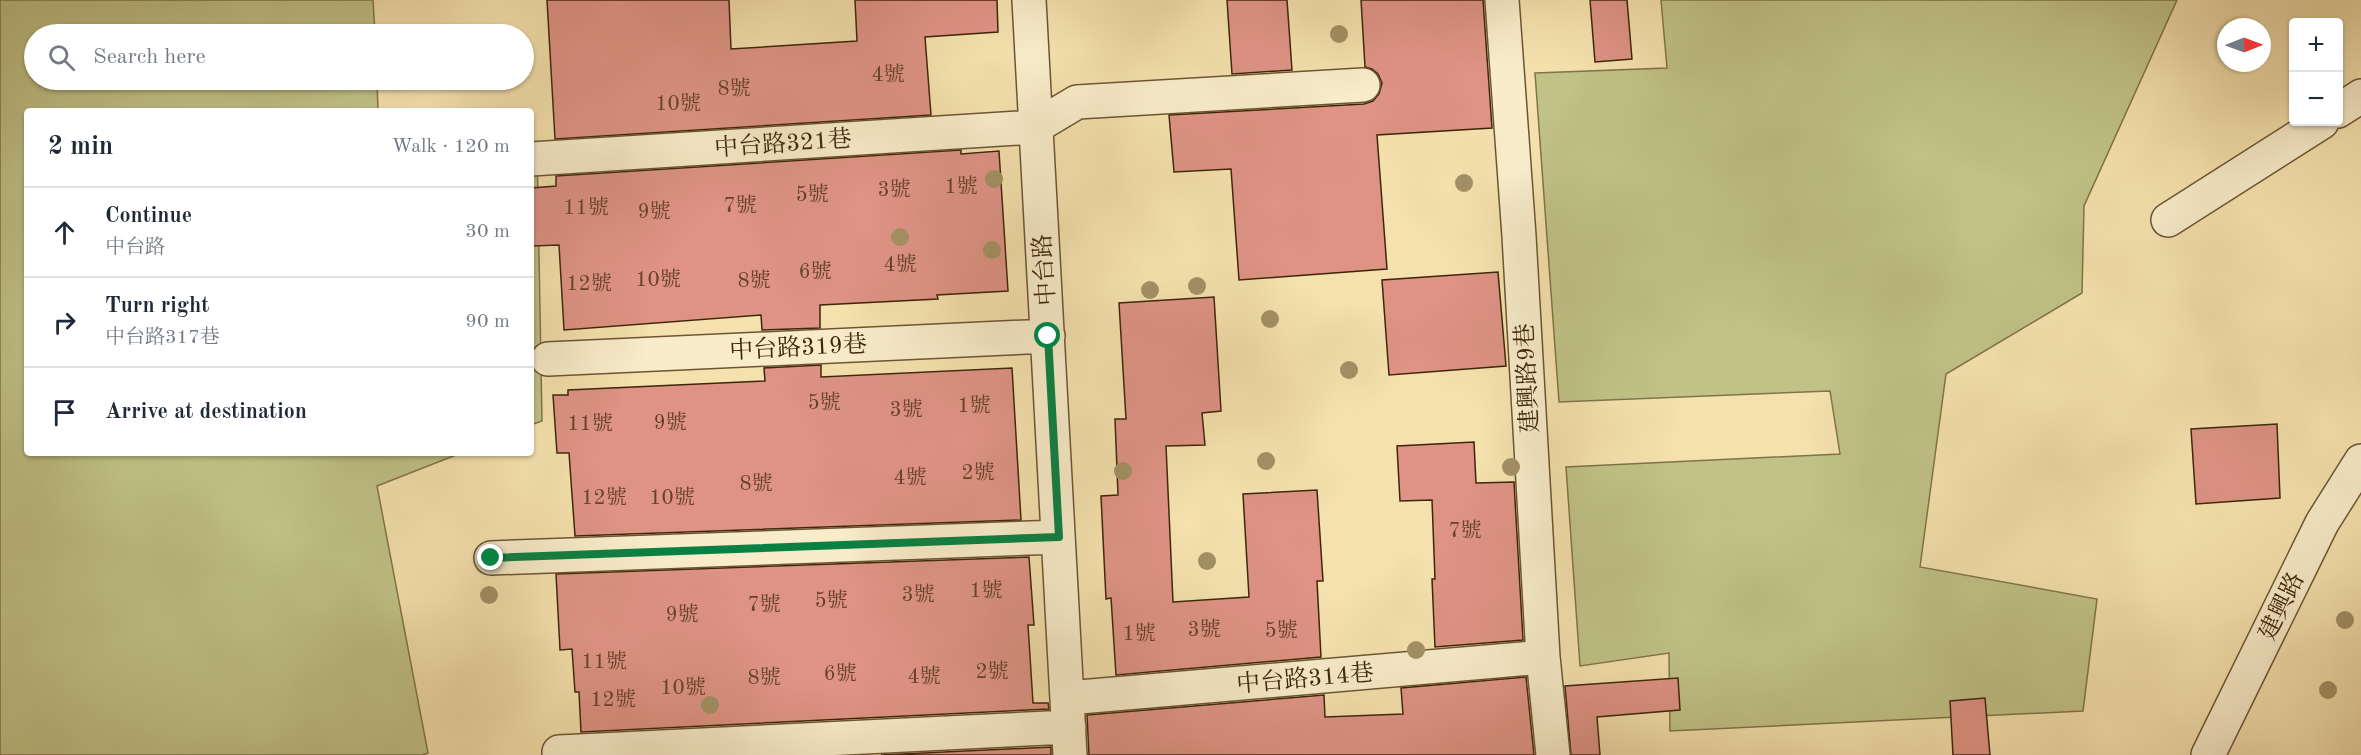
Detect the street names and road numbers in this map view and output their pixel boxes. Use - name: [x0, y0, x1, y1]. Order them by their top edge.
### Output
- street label: 中台路321巷: [713, 125, 853, 162]
- street label: 中台路: [1029, 233, 1060, 307]
- street label: 建興路9巷: [1511, 322, 1544, 434]
- street label: 中台路319巷: [729, 330, 868, 365]
- street label: 建興路: [2254, 568, 2309, 644]
- street label: 中台路314巷: [1235, 659, 1375, 698]

